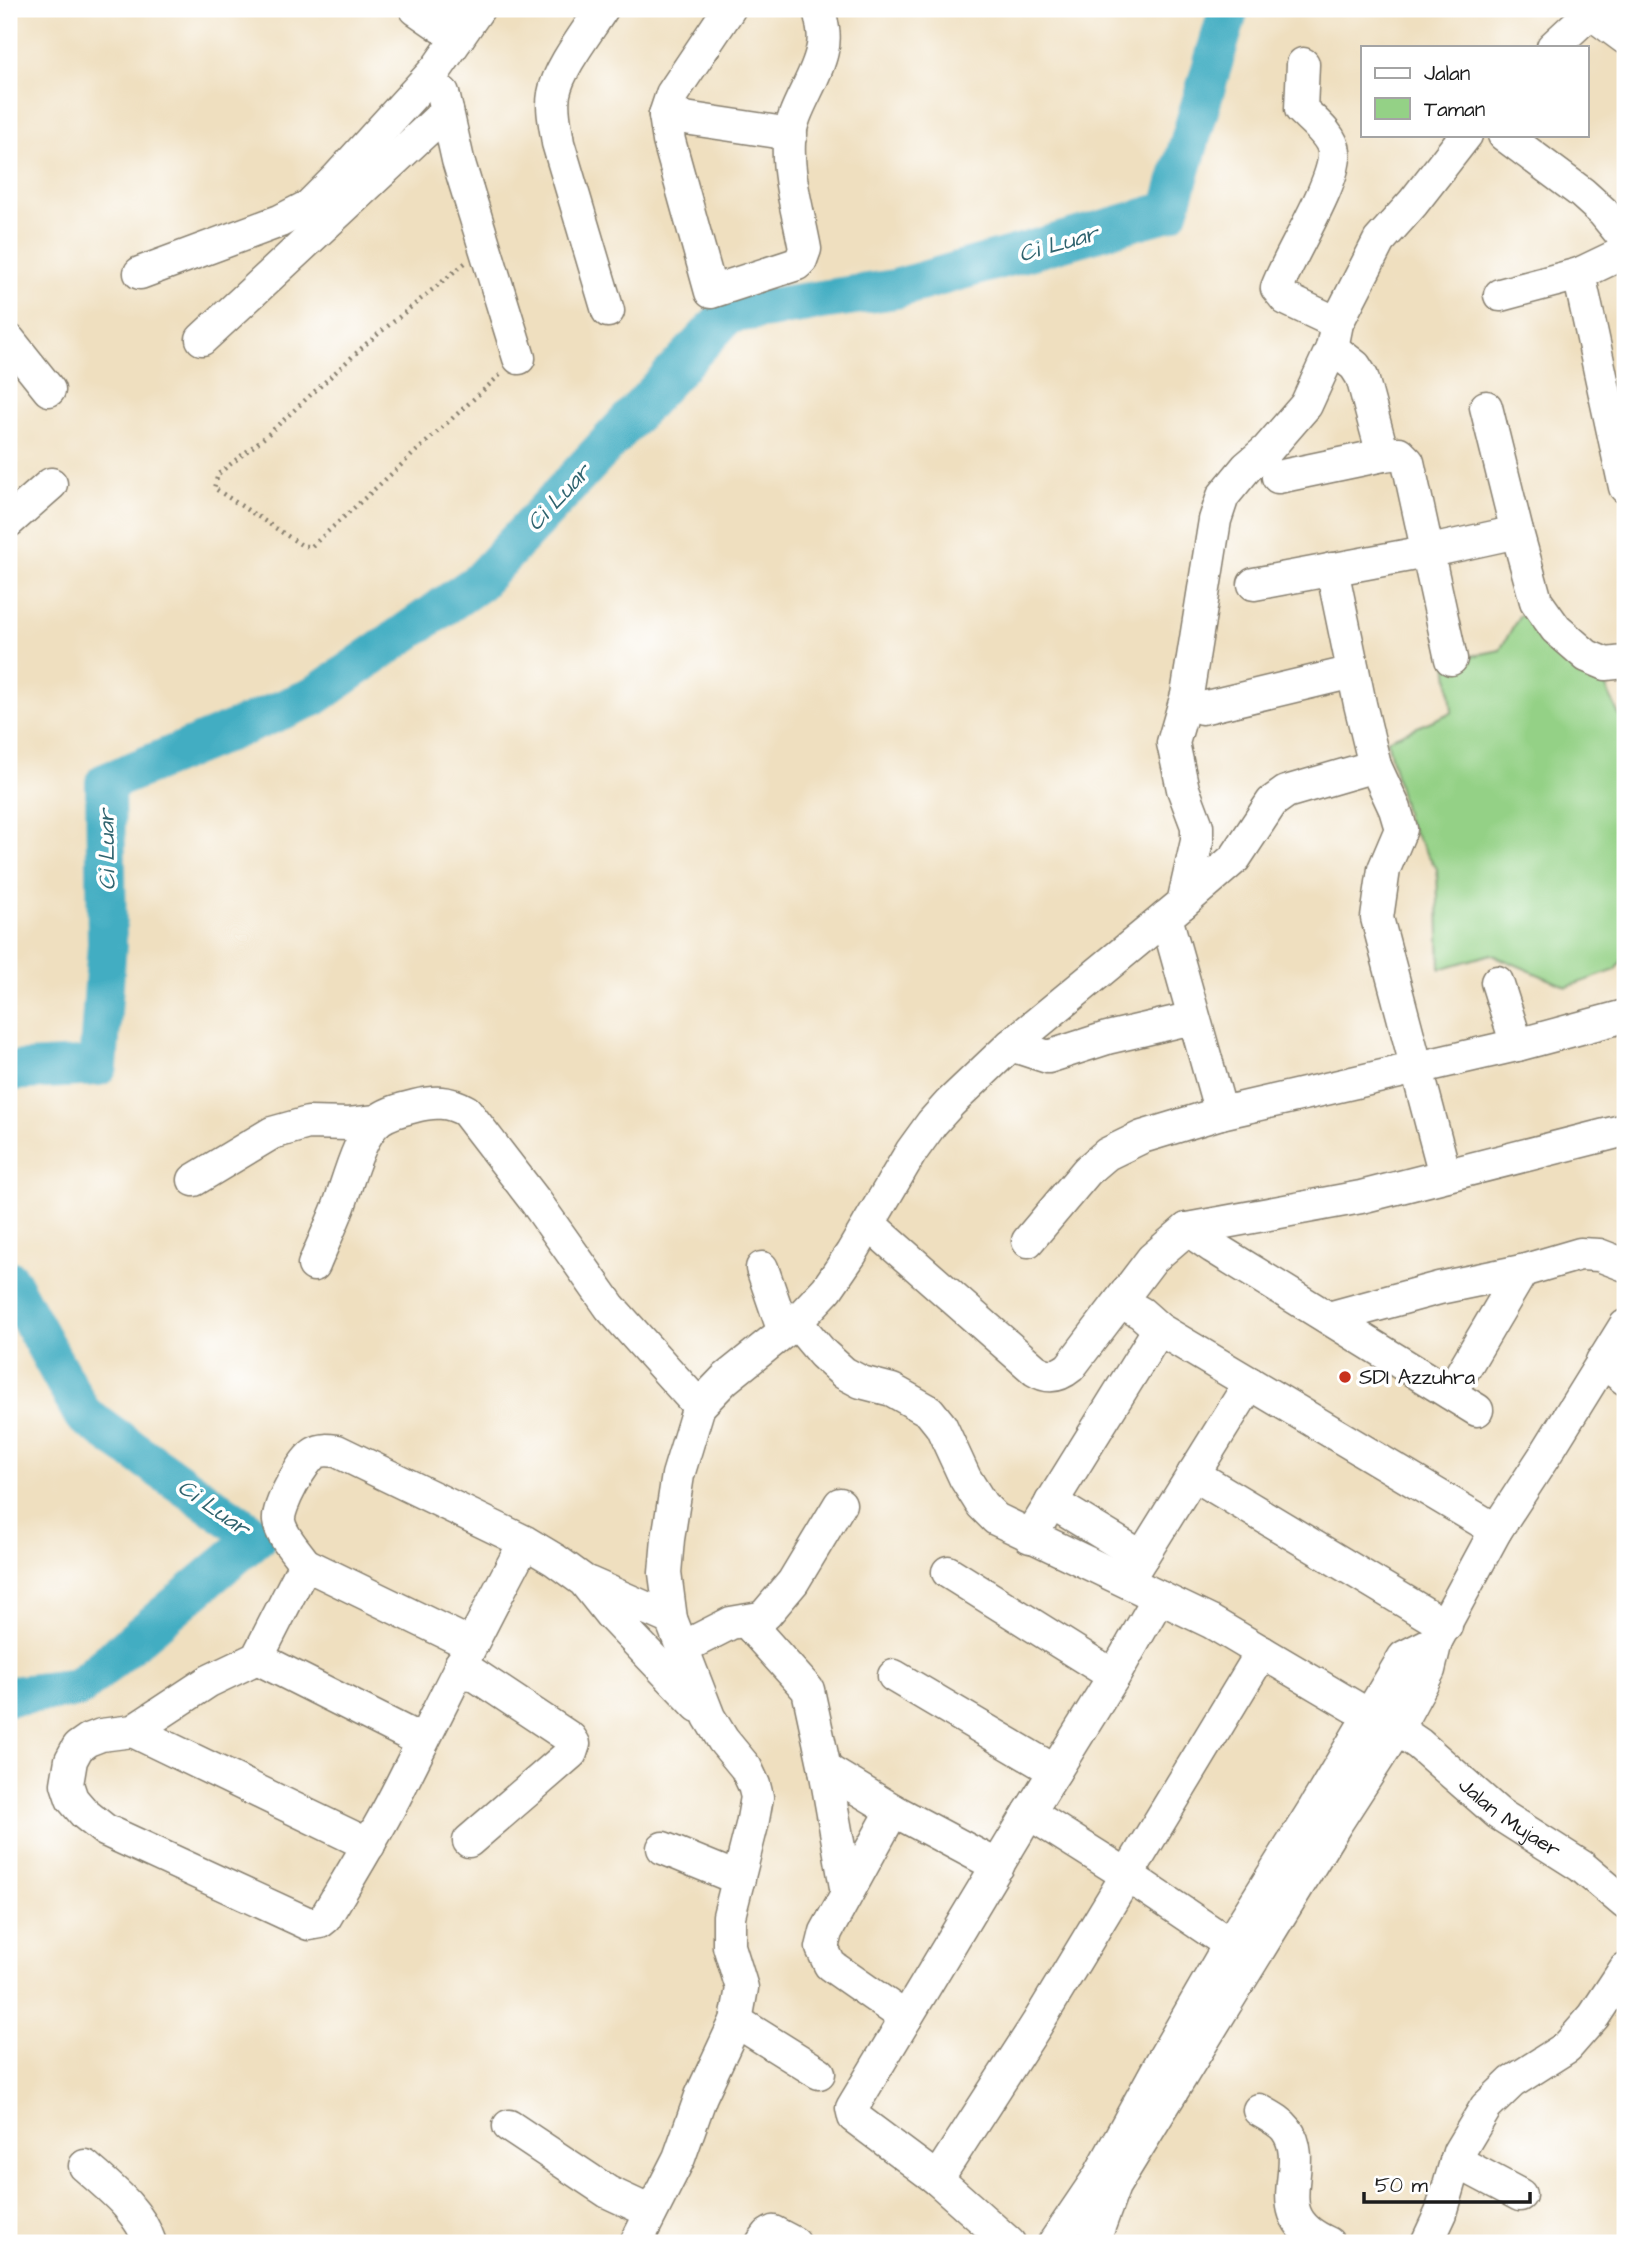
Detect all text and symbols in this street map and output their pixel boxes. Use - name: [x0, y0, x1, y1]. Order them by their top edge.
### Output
- legend: [1361, 46, 1588, 136]
- text: Jalan: [1424, 59, 1470, 88]
- text: Taman: [1424, 95, 1485, 124]
- water label: Ci Luar: [1015, 217, 1104, 271]
- water label: Ci Luar: [519, 455, 600, 538]
- water label: Ci Luar: [90, 807, 124, 891]
- place label: SDI Azzuhra: [1359, 1363, 1476, 1392]
- marker: SDI Azzuhra: [1337, 1369, 1353, 1385]
- water label: Ci Luar: [171, 1471, 258, 1545]
- street label: Jalan Mujaer: [1452, 1771, 1567, 1865]
- scale bar: [1364, 2161, 1531, 2205]
- text: 50 m: [1375, 2171, 1429, 2200]

